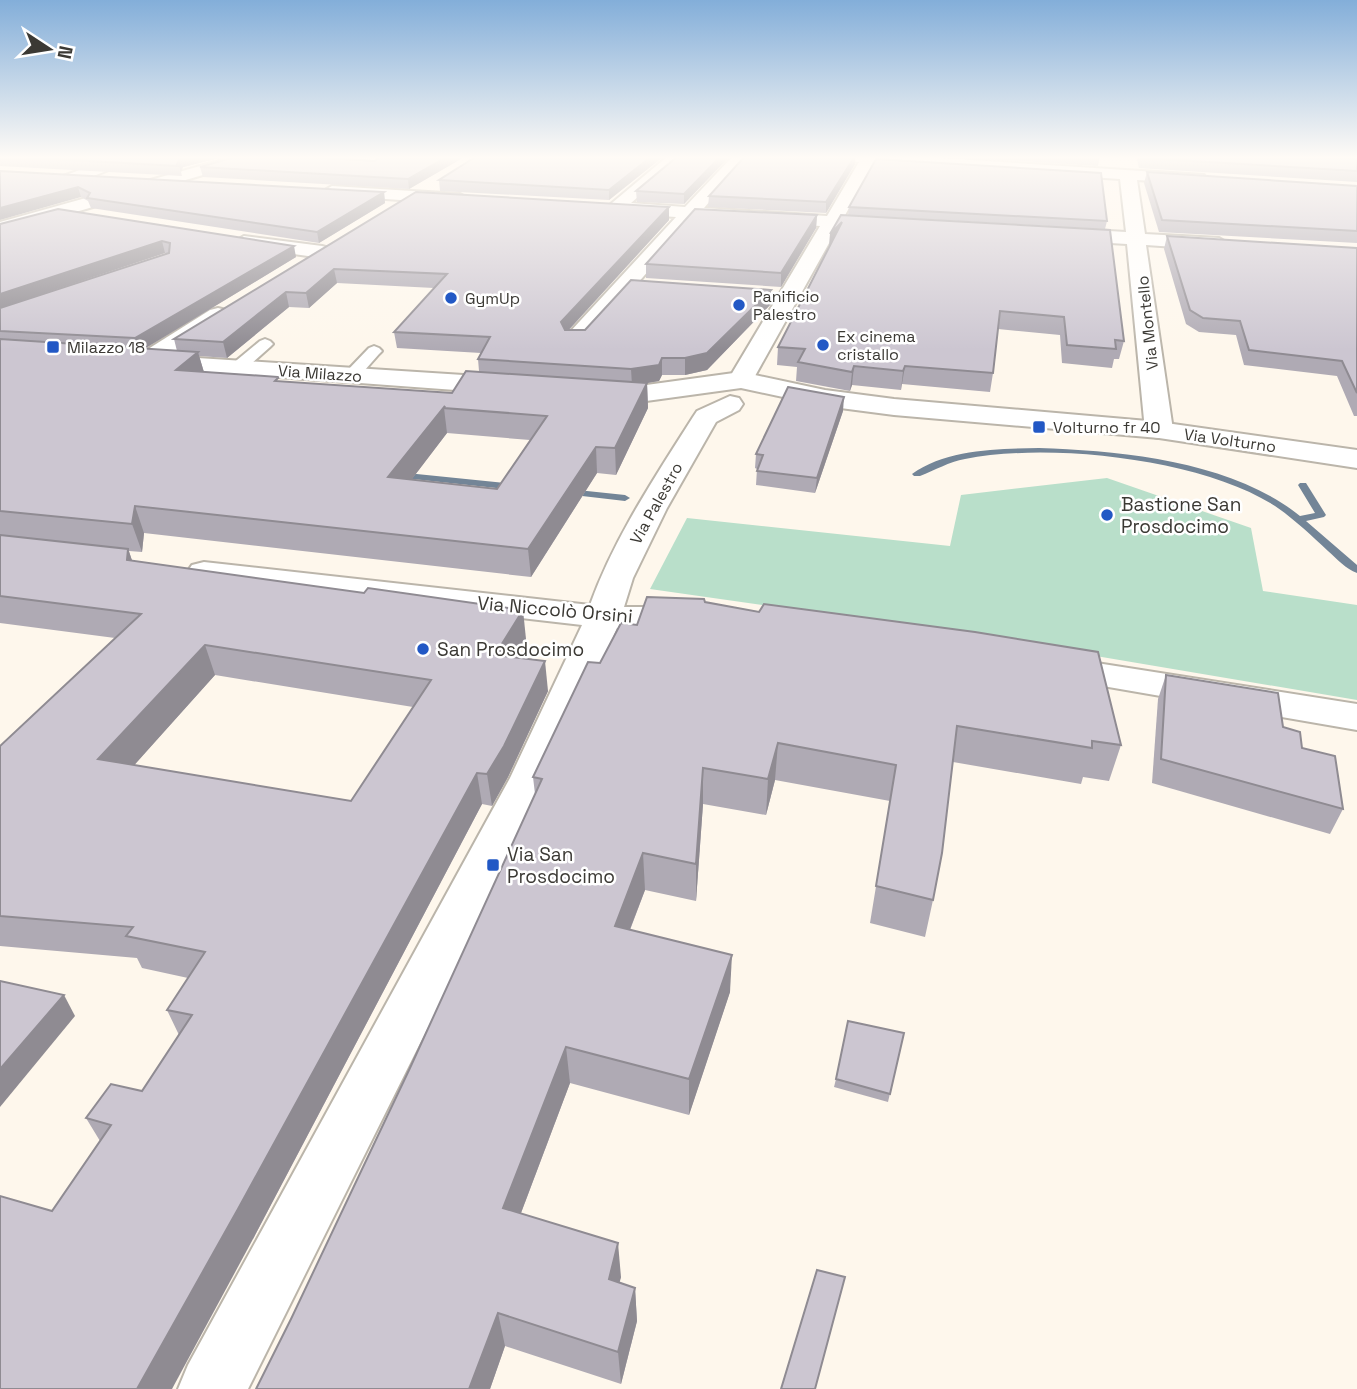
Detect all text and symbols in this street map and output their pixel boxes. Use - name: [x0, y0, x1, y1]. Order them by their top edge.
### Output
- north arrow: [14, 14, 84, 84]
- text: N: [52, 44, 79, 61]
- street label: Via Montello: [1132, 275, 1163, 371]
- place label: Panificio Palestro: [753, 286, 819, 325]
- place label: GymUp: [465, 288, 520, 309]
- marker: GymUp: [443, 290, 459, 306]
- marker: Panificio Palestro: [731, 297, 747, 313]
- place label: Ex cinema cristallo: [837, 326, 915, 365]
- place label: Milazzo 18: [67, 337, 145, 358]
- marker: Ex cinema cristallo: [815, 337, 831, 353]
- marker: Milazzo 18: [45, 339, 61, 355]
- street label: Via Milazzo: [277, 360, 363, 387]
- place label: Volturno fr 40: [1053, 417, 1161, 438]
- marker: Volturno fr 40: [1031, 419, 1047, 435]
- street label: Via Volturno: [1182, 424, 1277, 457]
- street label: Via Palestro: [625, 459, 688, 548]
- place label: Bastione San Prosdocimo: [1121, 492, 1241, 539]
- marker: Bastione San Prosdocimo: [1099, 507, 1115, 523]
- street label: Via Niccolò Orsini: [476, 590, 634, 629]
- place label: San Prosdocimo: [437, 637, 584, 662]
- marker: San Prosdocimo: [415, 641, 431, 657]
- place label: Via San Prosdocimo: [507, 842, 615, 889]
- marker: Via San Prosdocimo: [485, 857, 501, 873]

